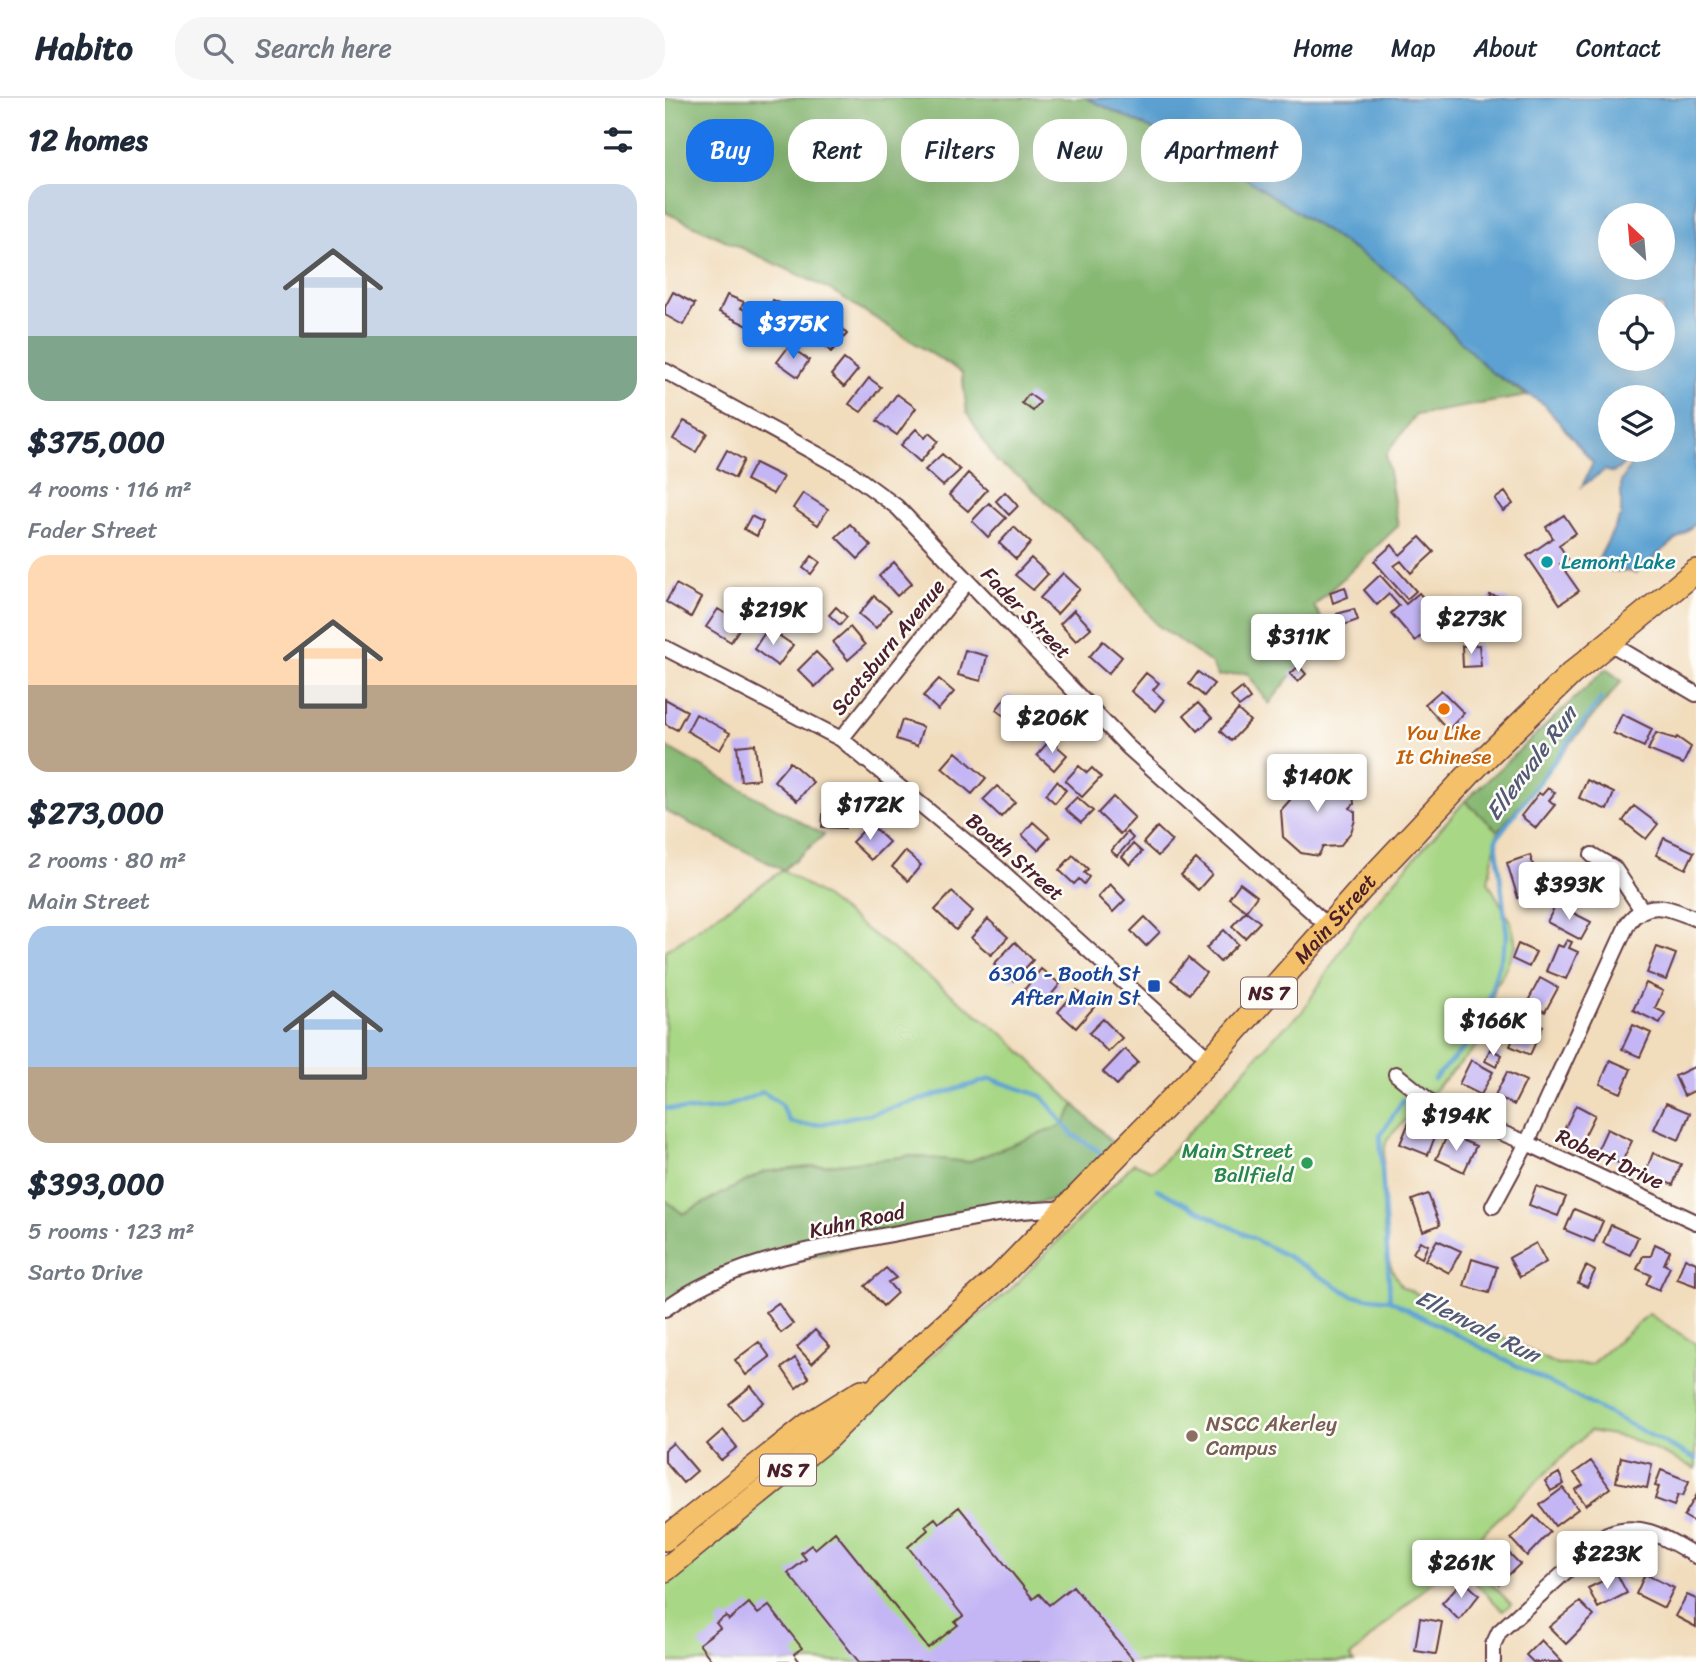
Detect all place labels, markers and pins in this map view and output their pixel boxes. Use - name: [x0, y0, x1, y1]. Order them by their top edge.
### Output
- pin: $375K: [744, 302, 842, 361]
- place label: Lemont Lake: [1561, 543, 1676, 581]
- marker: Lemont Lake: [1539, 554, 1555, 570]
- pin: $219K: [724, 588, 822, 647]
- pin: $273K: [1422, 596, 1520, 656]
- pin: $311K: [1249, 614, 1347, 674]
- pin: $206K: [1003, 696, 1101, 755]
- marker: You Like It Chinese: [1436, 701, 1452, 717]
- place label: You Like It Chinese: [1396, 714, 1491, 776]
- pin: $140K: [1268, 754, 1366, 814]
- pin: $172K: [821, 782, 919, 842]
- pin: $393K: [1520, 862, 1618, 922]
- place label: 6306 - Booth St After Main St: [989, 955, 1142, 1017]
- marker: 6306 - Booth St After Main St: [1146, 978, 1162, 994]
- pin: $166K: [1444, 998, 1542, 1058]
- pin: $194K: [1407, 1094, 1505, 1153]
- place label: Main Street Ballfield: [1182, 1132, 1295, 1194]
- marker: Main Street Ballfield: [1299, 1155, 1315, 1171]
- place label: NSCC Akerley Campus: [1206, 1405, 1337, 1467]
- marker: NSCC Akerley Campus: [1184, 1428, 1200, 1444]
- pin: $223K: [1558, 1532, 1656, 1591]
- pin: $261K: [1412, 1540, 1510, 1600]

